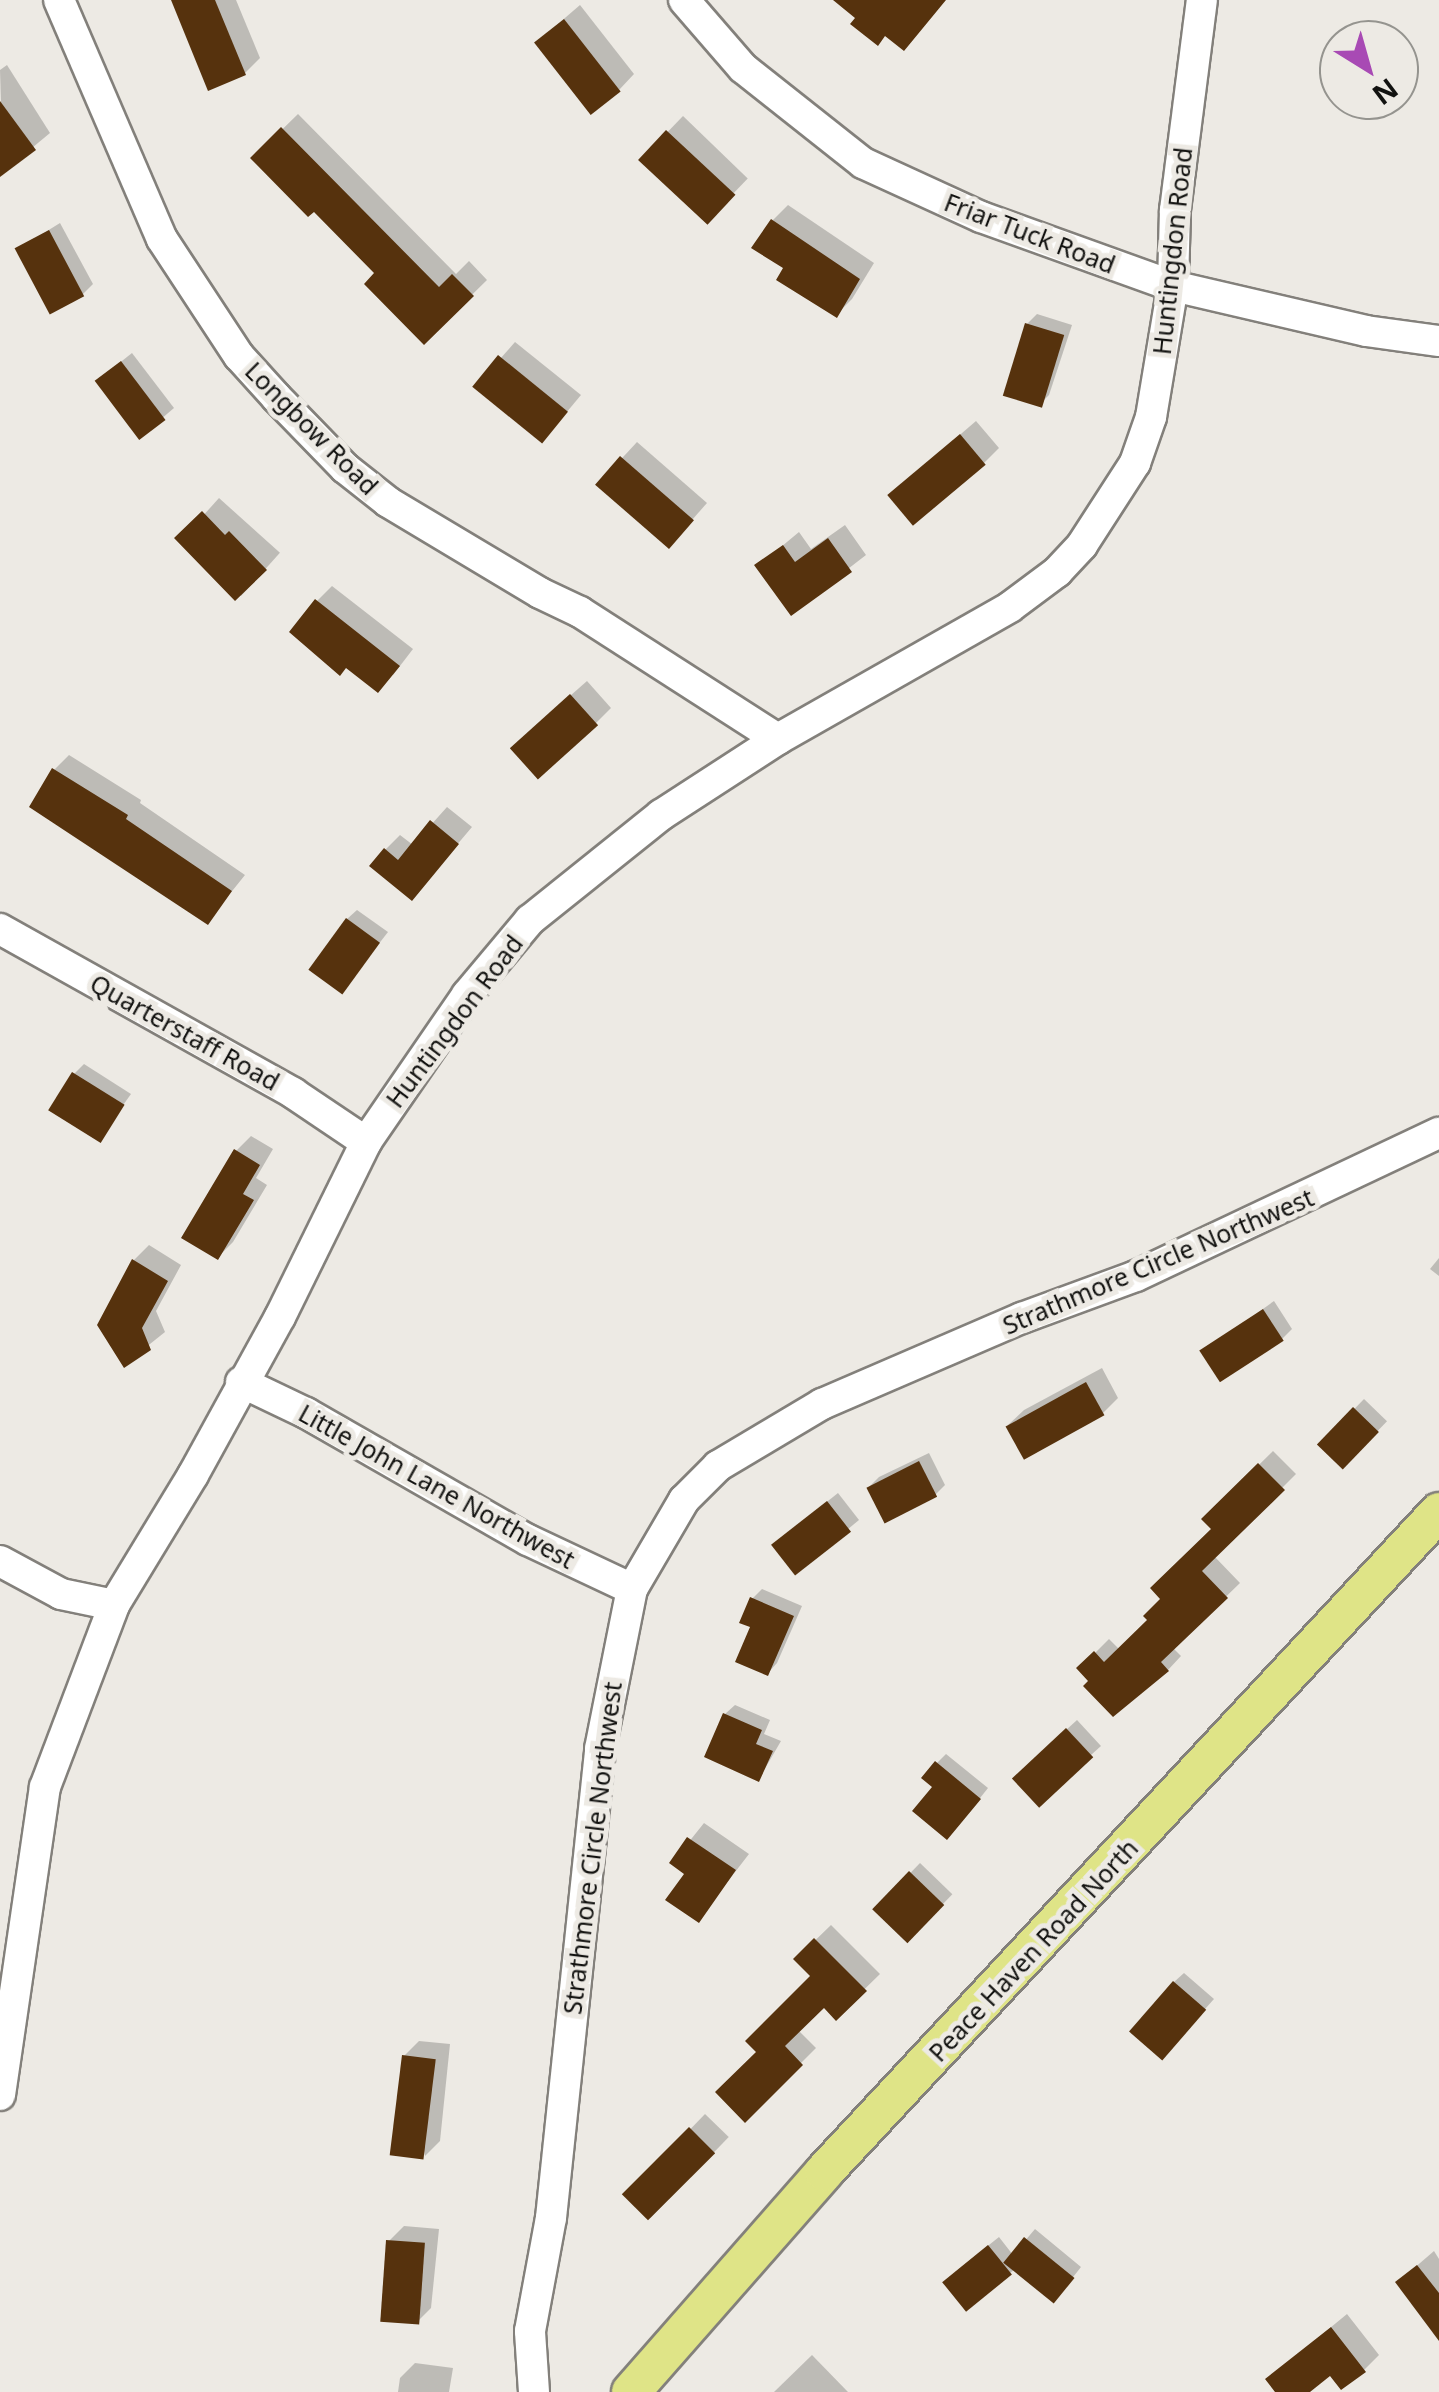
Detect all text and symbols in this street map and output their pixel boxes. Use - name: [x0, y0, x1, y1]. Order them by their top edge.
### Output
- north arrow: [1319, 20, 1419, 120]
- text: N: [1365, 70, 1406, 114]
- street label: Huntingdon Road: [1146, 146, 1198, 356]
- street label: Friar Tuck Road: [940, 187, 1120, 279]
- street label: Longbow Road: [239, 355, 385, 501]
- street label: Huntingdon Road: [379, 929, 529, 1113]
- street label: Quarterstaff Road: [85, 968, 285, 1096]
- street label: Strathmore Circle Northwest: [998, 1182, 1318, 1340]
- street label: Little John Lane Northwest: [294, 1398, 580, 1574]
- street label: Strathmore Circle Northwest: [557, 1680, 627, 2016]
- street label: Peace Haven Road North: [922, 1833, 1144, 2067]

